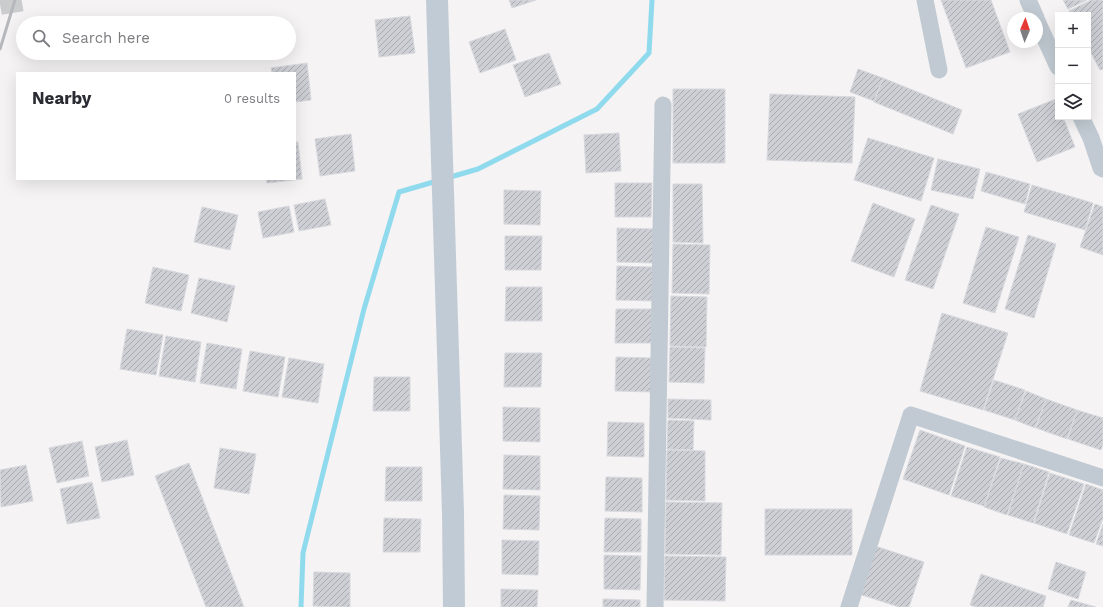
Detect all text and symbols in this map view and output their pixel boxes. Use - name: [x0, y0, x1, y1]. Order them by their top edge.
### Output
- north arrow: [1007, 12, 1043, 48]
- map controls: [1055, 12, 1091, 120]
- button: +: [1055, 12, 1091, 48]
- search box: [16, 16, 296, 60]
- icon: search: [30, 27, 52, 49]
- text: Search here: [62, 29, 150, 47]
- button: −: [1055, 48, 1091, 84]
- button: layers: [1055, 84, 1091, 120]
- text: Nearby: [32, 88, 91, 108]
- text: 0 results: [224, 91, 280, 106]

